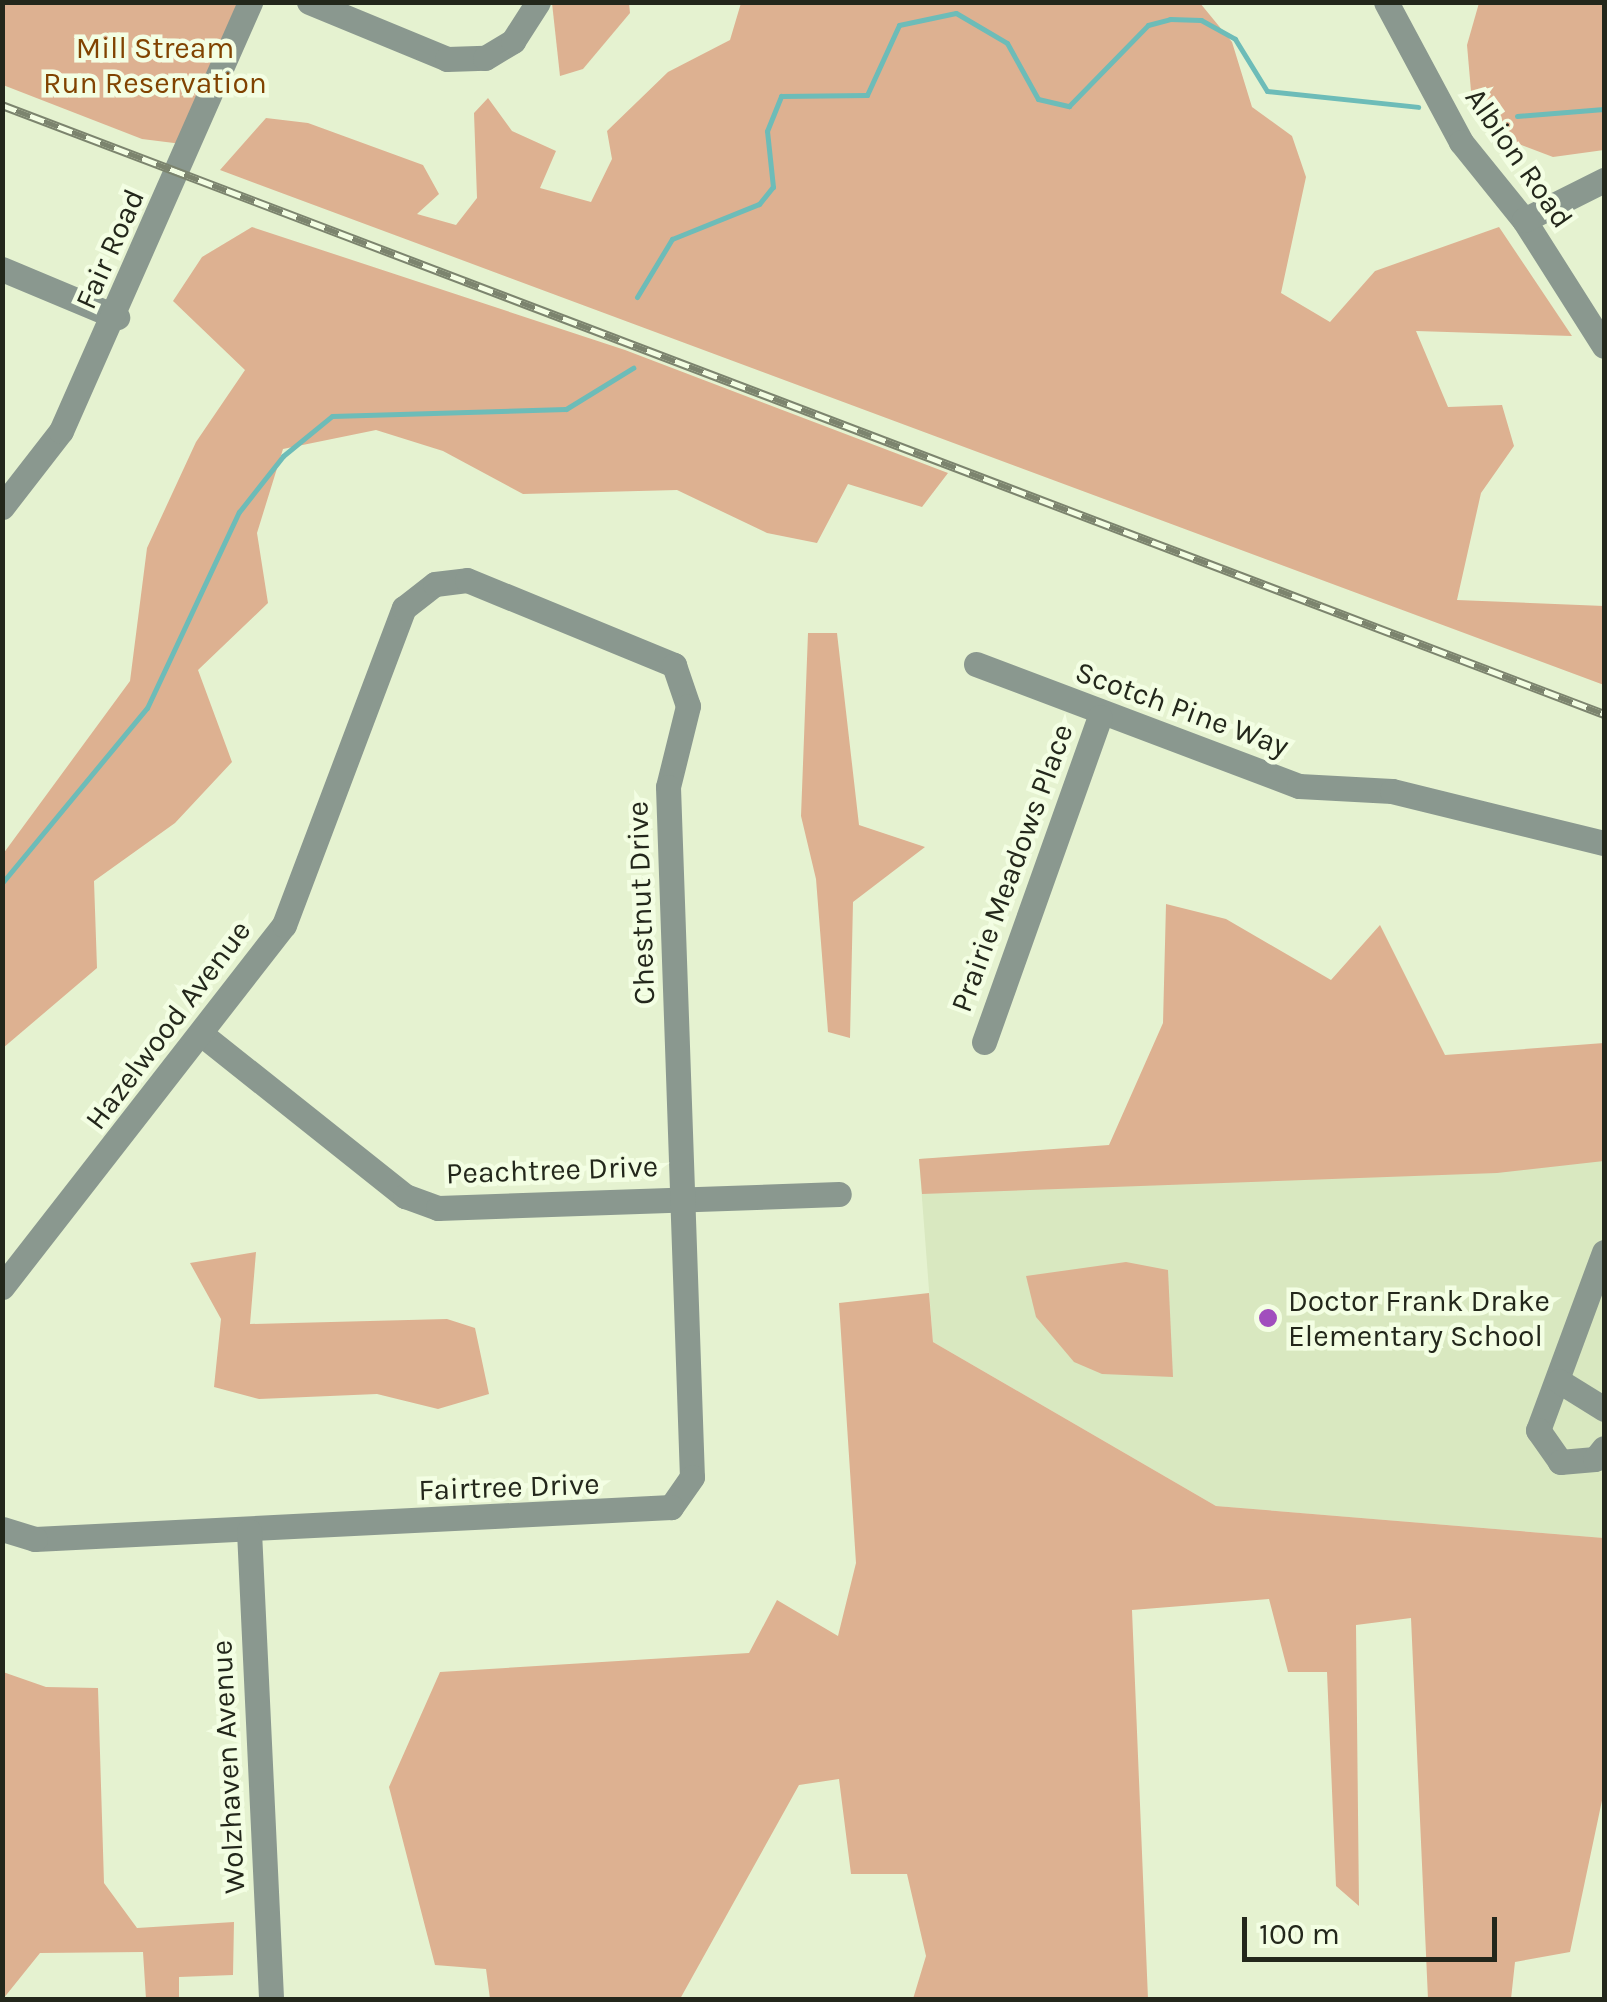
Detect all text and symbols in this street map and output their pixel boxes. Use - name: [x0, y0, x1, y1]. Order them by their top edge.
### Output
- park label: Mill Stream Run Reservation: [43, 30, 267, 100]
- street label: Albion Road: [1457, 81, 1581, 235]
- street label: Fair Road: [68, 183, 152, 315]
- street label: Scotch Pine Way: [1070, 654, 1294, 764]
- street label: Prairie Meadows Place: [943, 719, 1081, 1017]
- street label: Chestnut Drive: [619, 801, 663, 1005]
- street label: Hazelwood Avenue: [78, 913, 258, 1137]
- street label: Peachtree Drive: [445, 1148, 659, 1192]
- place label: Doctor Frank Drake Elementary School: [1288, 1283, 1550, 1354]
- marker: Doctor Frank Drake Elementary School: [1257, 1307, 1279, 1329]
- street label: Fairtree Drive: [418, 1466, 600, 1508]
- street label: Wolzhaven Avenue: [203, 1639, 253, 1895]
- scale bar: [1247, 1897, 1502, 1959]
- text: 100 m: [1259, 1916, 1340, 1952]

